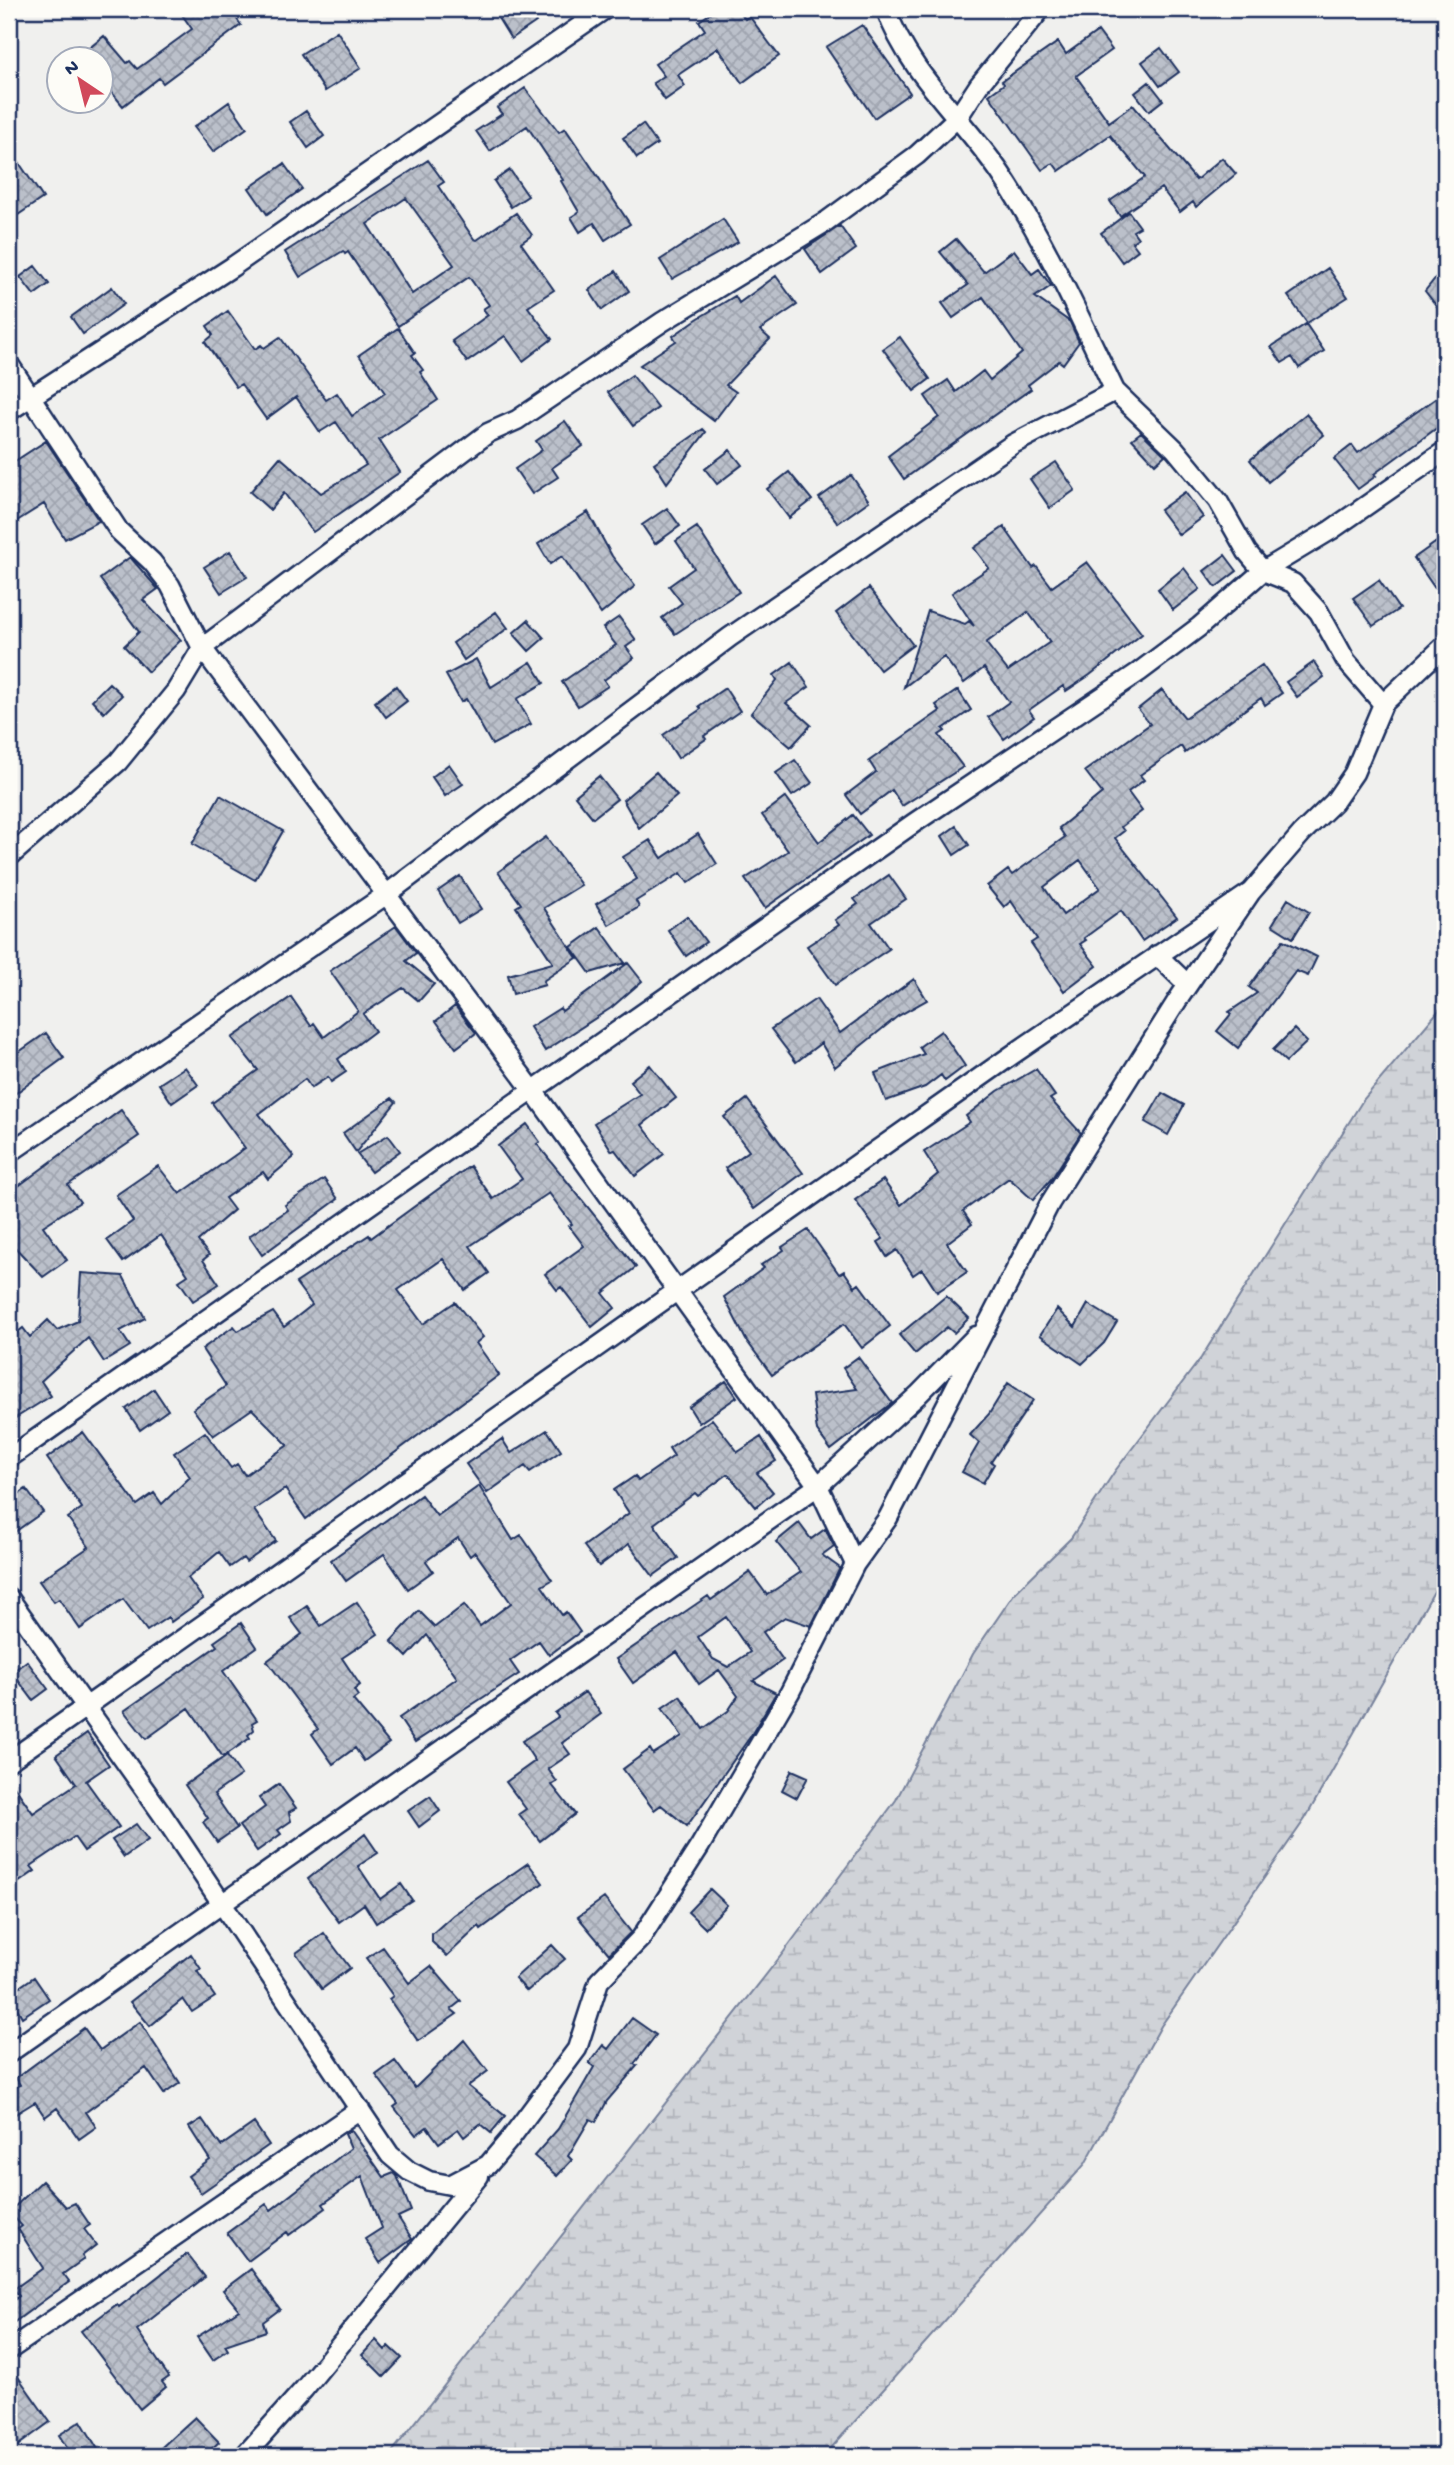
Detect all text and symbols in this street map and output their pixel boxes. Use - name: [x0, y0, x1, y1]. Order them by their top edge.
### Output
- north arrow: [46, 46, 116, 116]
- text: N: [61, 56, 84, 82]

